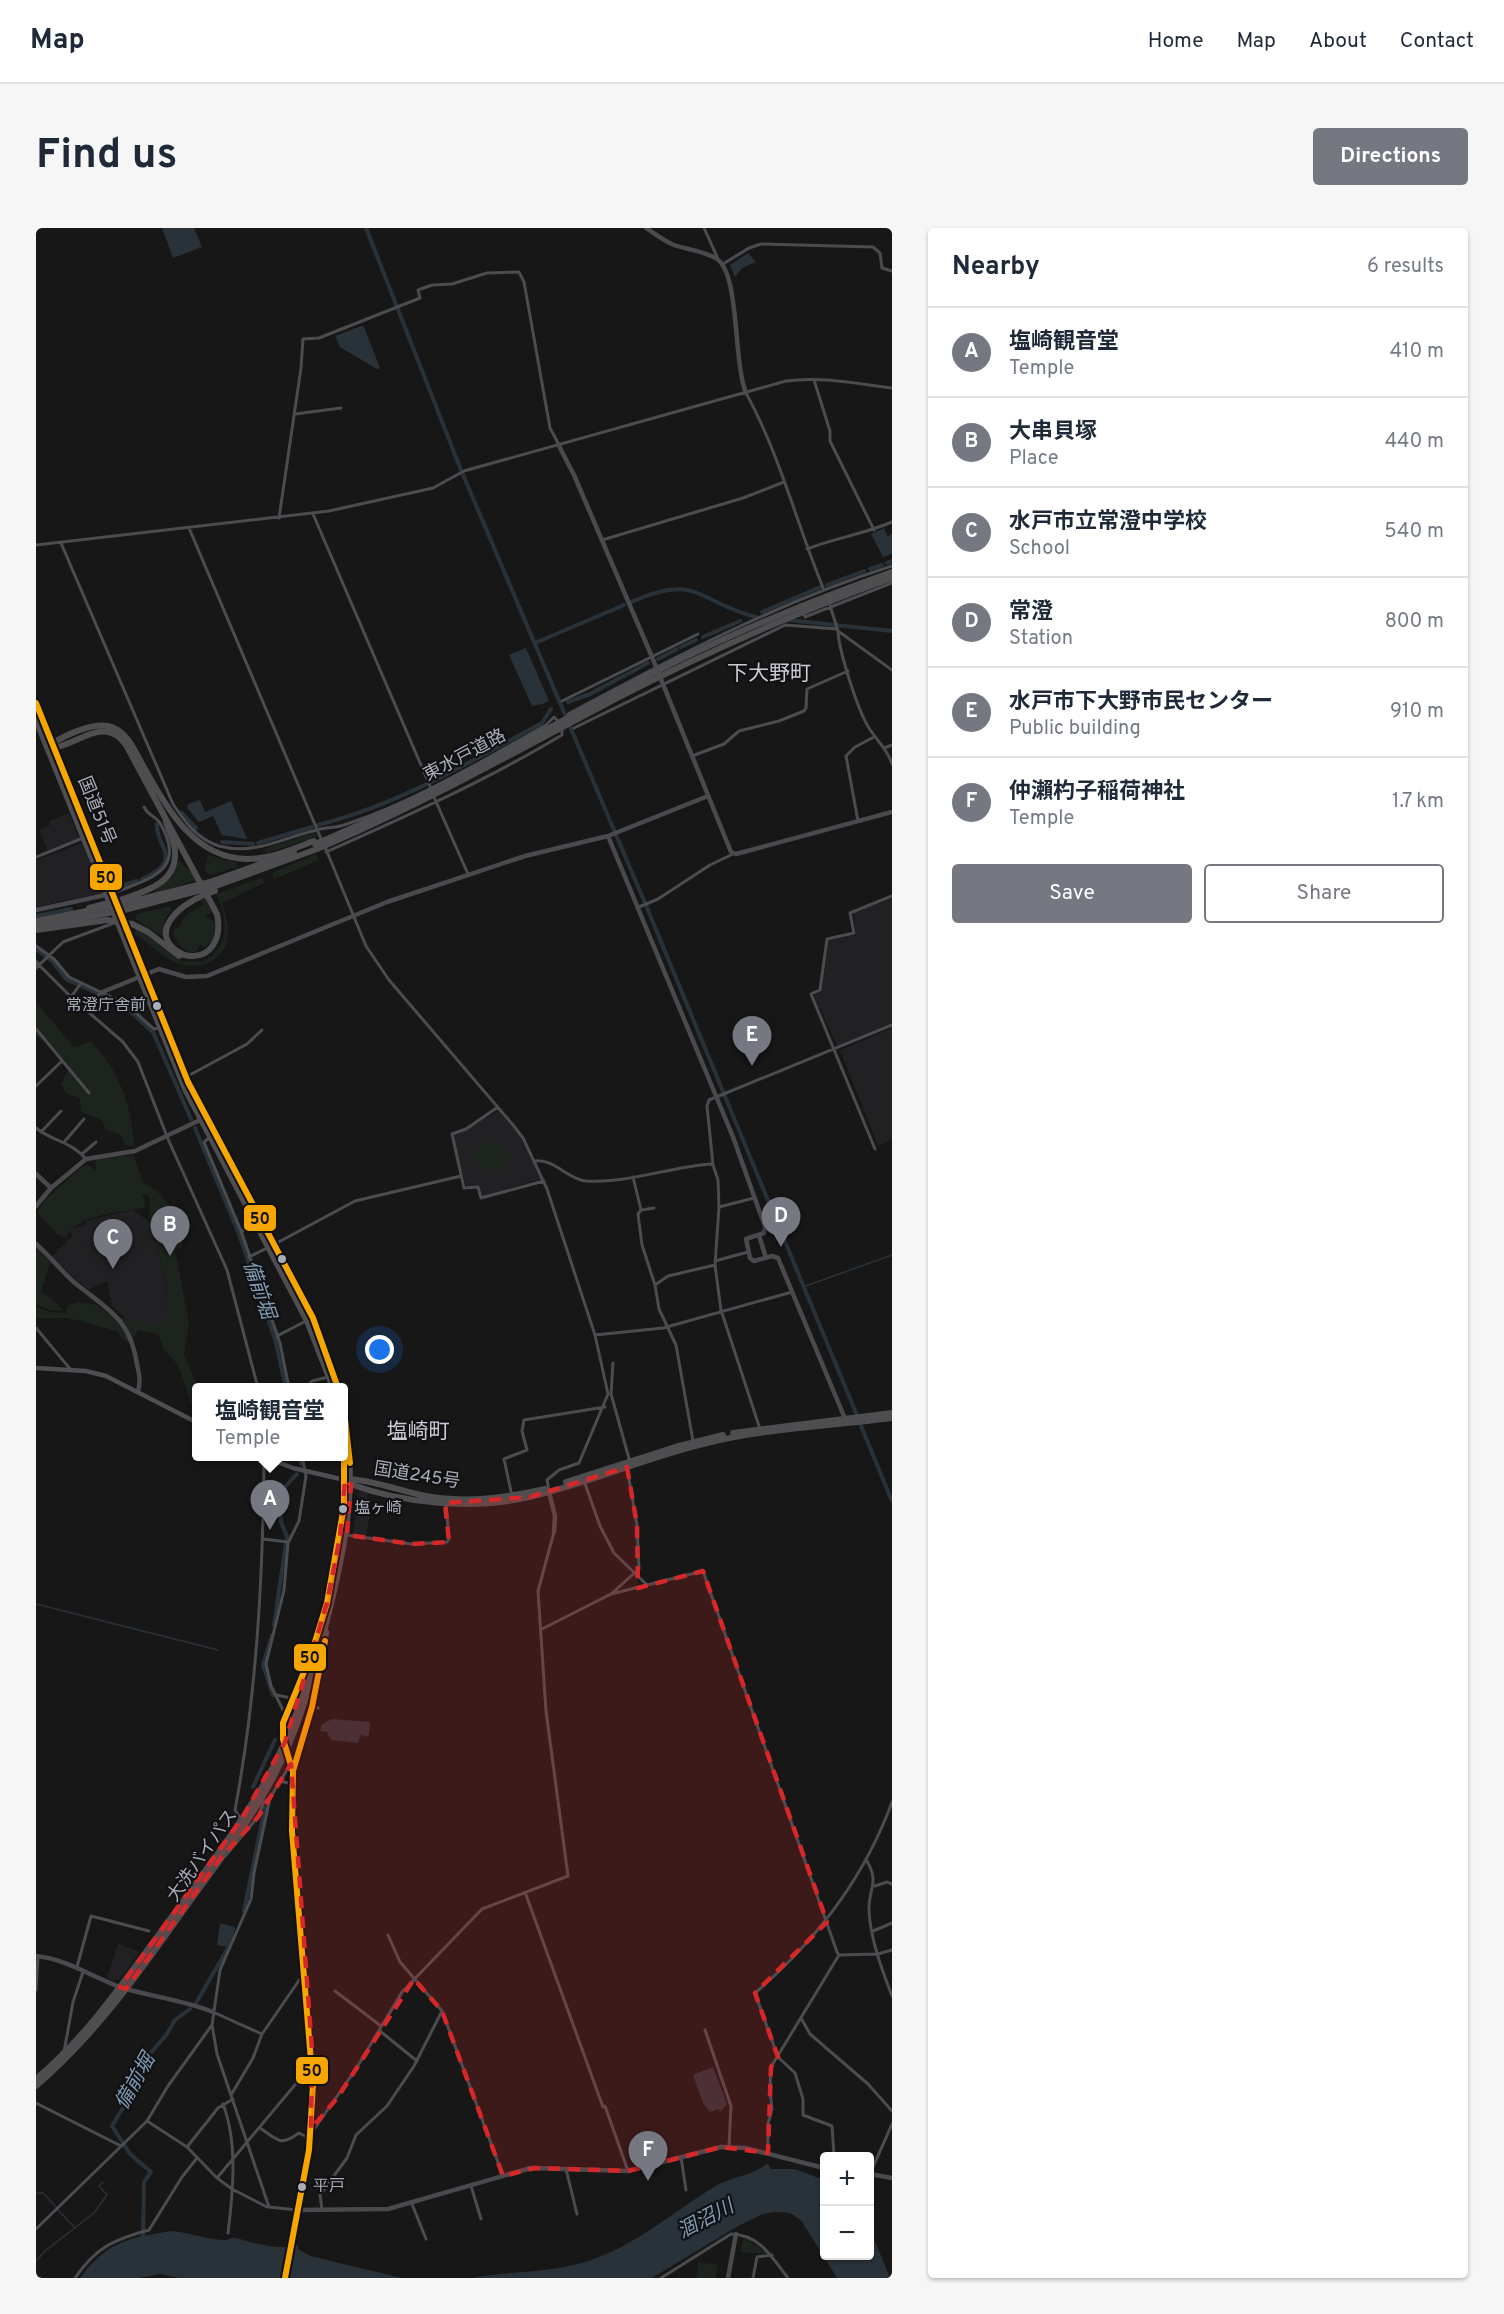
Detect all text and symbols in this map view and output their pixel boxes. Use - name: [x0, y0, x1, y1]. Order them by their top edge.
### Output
- text: Map: [30, 23, 85, 59]
- text: Home: [1148, 28, 1204, 55]
- text: Map: [1237, 28, 1276, 55]
- text: About: [1309, 28, 1367, 55]
- text: Contact: [1400, 28, 1474, 55]
- button: Directions: [1313, 128, 1468, 185]
- text: Find us: [36, 130, 177, 183]
- text: Nearby: [952, 251, 1040, 284]
- text: 6 results: [1367, 254, 1444, 280]
- text: 塩崎観音堂: [1009, 329, 1119, 356]
- text: A: [964, 339, 979, 365]
- text: 410 m: [1390, 339, 1444, 365]
- text: Temple: [1009, 356, 1074, 382]
- text: 大串貝塚: [1009, 419, 1097, 446]
- text: B: [965, 429, 978, 455]
- text: 440 m: [1385, 429, 1444, 455]
- text: Place: [1009, 446, 1059, 472]
- text: 水戸市立常澄中学校: [1009, 509, 1207, 536]
- text: C: [965, 519, 978, 545]
- text: 540 m: [1384, 519, 1444, 545]
- text: School: [1009, 536, 1070, 562]
- text: 常澄: [1009, 599, 1053, 626]
- text: D: [964, 609, 979, 635]
- text: 800 m: [1385, 609, 1444, 635]
- text: Station: [1009, 626, 1073, 652]
- district label: 下大野町: [727, 661, 811, 688]
- text: 水戸市下大野市民センター: [1009, 689, 1273, 716]
- text: E: [965, 699, 978, 725]
- text: 910 m: [1390, 699, 1444, 725]
- text: Public building: [1009, 716, 1141, 742]
- street label: 東水戸道路: [420, 725, 510, 787]
- street label: 国道51号: [72, 773, 120, 849]
- text: 仲瀨杓子稲荷神社: [1009, 779, 1185, 806]
- text: F: [966, 789, 977, 815]
- text: 1.7 km: [1392, 789, 1444, 815]
- text: Temple: [1009, 806, 1074, 832]
- line badge: 50: [89, 863, 123, 891]
- button: Save: [952, 864, 1192, 923]
- button: Share: [1204, 864, 1444, 923]
- text: 50: [96, 869, 116, 889]
- place label: 常澄庁舎前: [66, 996, 146, 1016]
- marker: 常澄庁舎前: [151, 1000, 163, 1012]
- pin: E: [732, 1016, 772, 1066]
- pin: D: [762, 1198, 800, 1247]
- line badge: 50: [243, 1204, 277, 1232]
- pin: B: [150, 1206, 190, 1256]
- text: 50: [250, 1210, 270, 1230]
- pin: C: [94, 1220, 133, 1269]
- unlabelled marker: [276, 1253, 288, 1265]
- water label: 備前堀: [236, 1257, 281, 1325]
- your location: [365, 1335, 394, 1364]
- popup: [192, 1383, 348, 1461]
- text: 塩崎観音堂: [215, 1399, 325, 1426]
- district label: 塩崎町: [387, 1419, 450, 1446]
- text: Temple: [215, 1426, 280, 1452]
- street label: 国道245号: [372, 1458, 462, 1494]
- pin: A: [250, 1480, 290, 1530]
- place label: 塩ヶ崎: [354, 1499, 402, 1519]
- marker: 塩ヶ崎: [337, 1503, 349, 1515]
- line badge: 50: [293, 1643, 327, 1672]
- text: 50: [300, 1649, 320, 1669]
- street label: 大洗バイパス: [163, 1805, 243, 1907]
- water label: 備前堀: [110, 2047, 163, 2115]
- line badge: 50: [295, 2056, 329, 2085]
- text: 50: [302, 2062, 322, 2082]
- pin: F: [628, 2132, 668, 2181]
- map controls: [820, 2152, 874, 2260]
- button: +: [820, 2152, 874, 2206]
- place label: 平戸: [313, 2177, 345, 2197]
- marker: 平戸: [296, 2181, 308, 2193]
- water label: 涸沼川: [673, 2193, 740, 2246]
- button: −: [820, 2206, 874, 2260]

